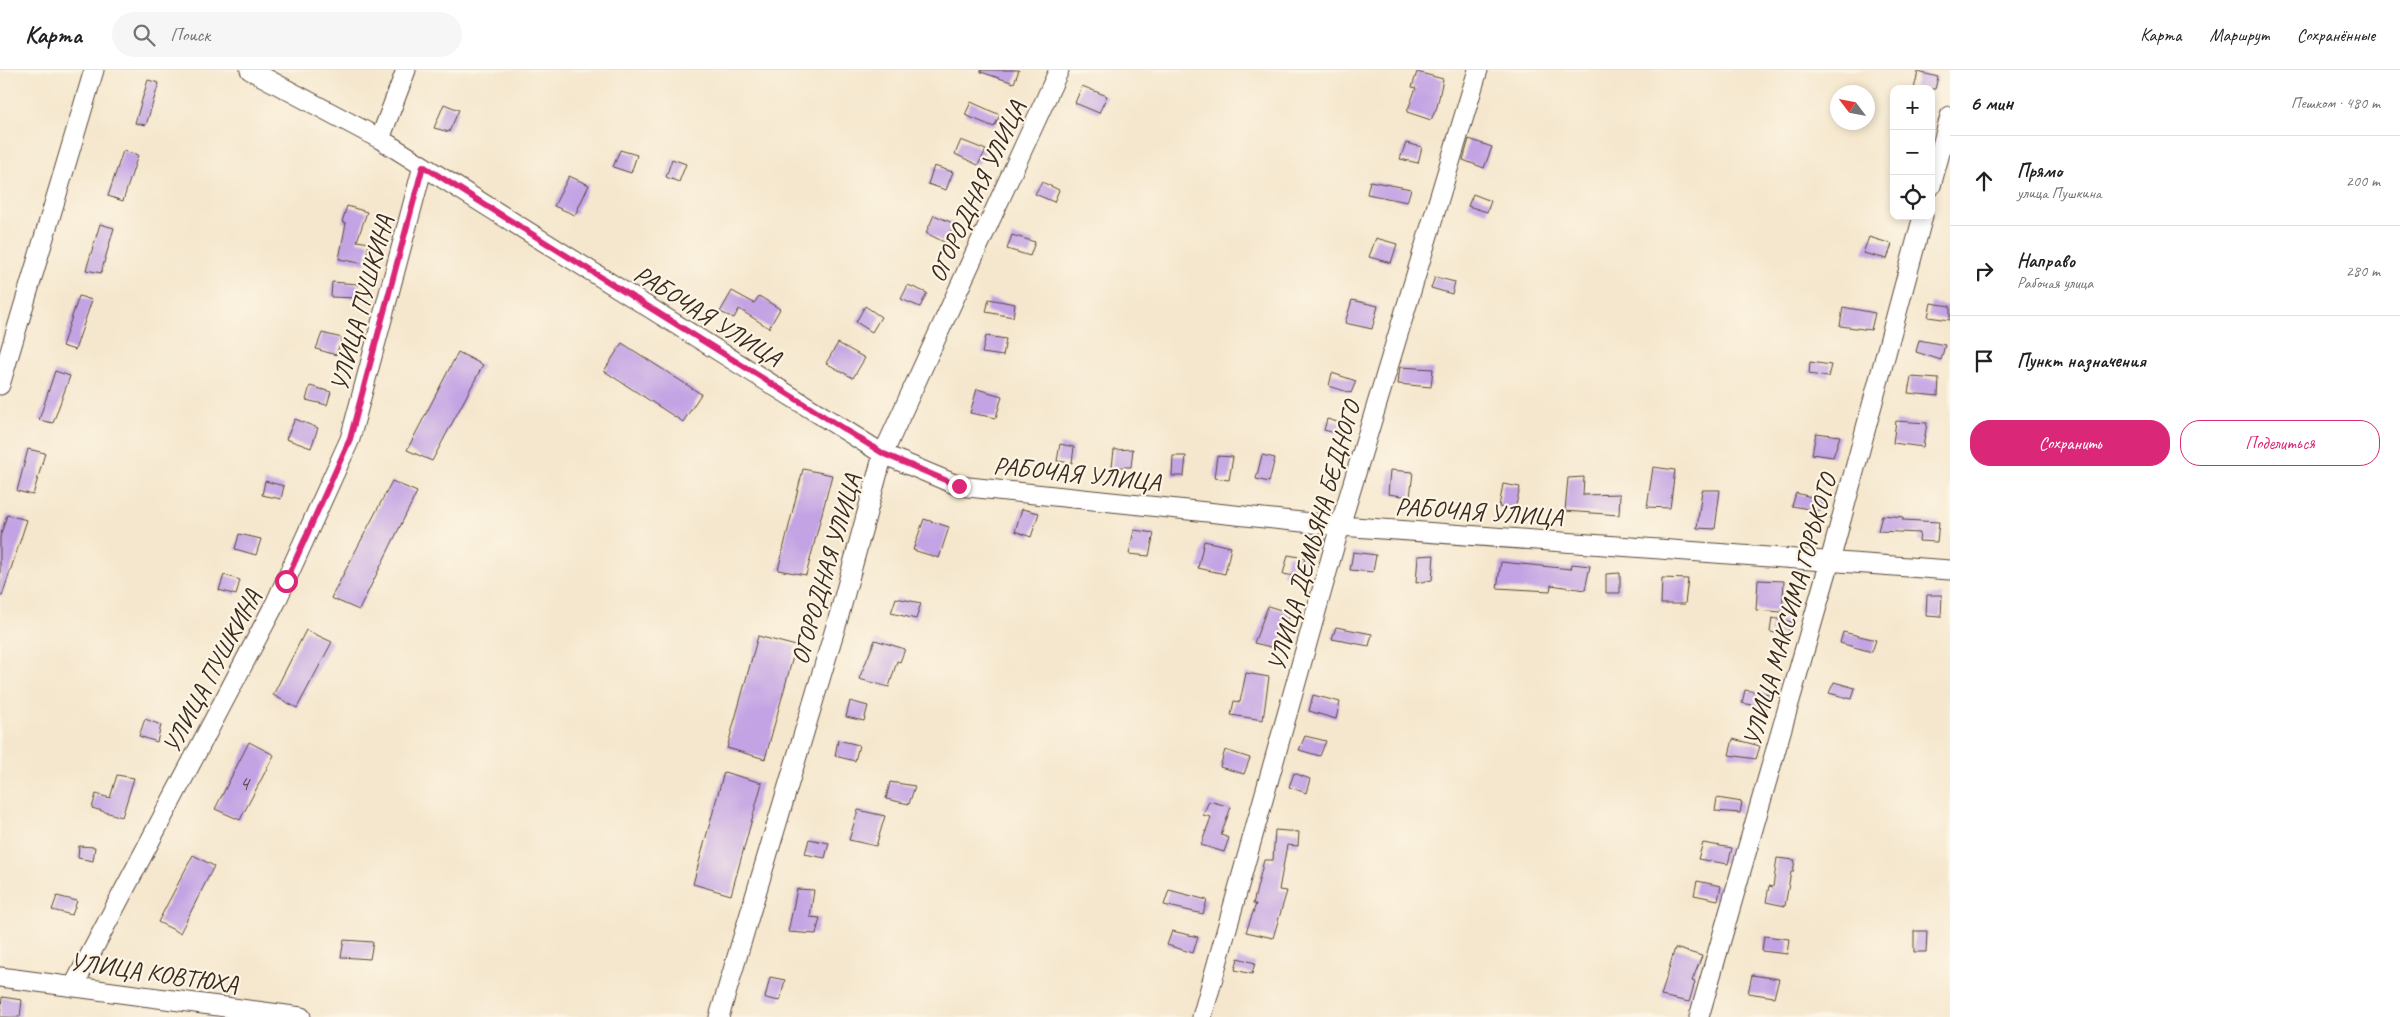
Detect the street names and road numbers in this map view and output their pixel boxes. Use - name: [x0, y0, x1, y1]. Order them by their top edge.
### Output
- street label: ОГОРОДНАЯ УЛИЦА: [921, 95, 1033, 287]
- street label: УЛИЦА ПУШКИНА: [323, 211, 401, 395]
- street label: РАБОЧАЯ УЛИЦА: [628, 258, 788, 375]
- street label: УЛИЦА ДЕМЬЯНА БЕДНОГО: [1260, 395, 1368, 675]
- street label: РАБОЧАЯ УЛИЦА: [992, 449, 1163, 499]
- street label: УЛИЦА МАКСИМА ГОРЬКОГО: [1736, 468, 1845, 750]
- street label: ОГОРОДНАЯ УЛИЦА: [784, 470, 868, 668]
- street label: РАБОЧАЯ УЛИЦА: [1394, 490, 1565, 534]
- street label: УЛИЦА ПУШКИНА: [155, 584, 269, 759]
- street label: УЛИЦА КОВТЮХА: [68, 945, 241, 1001]

